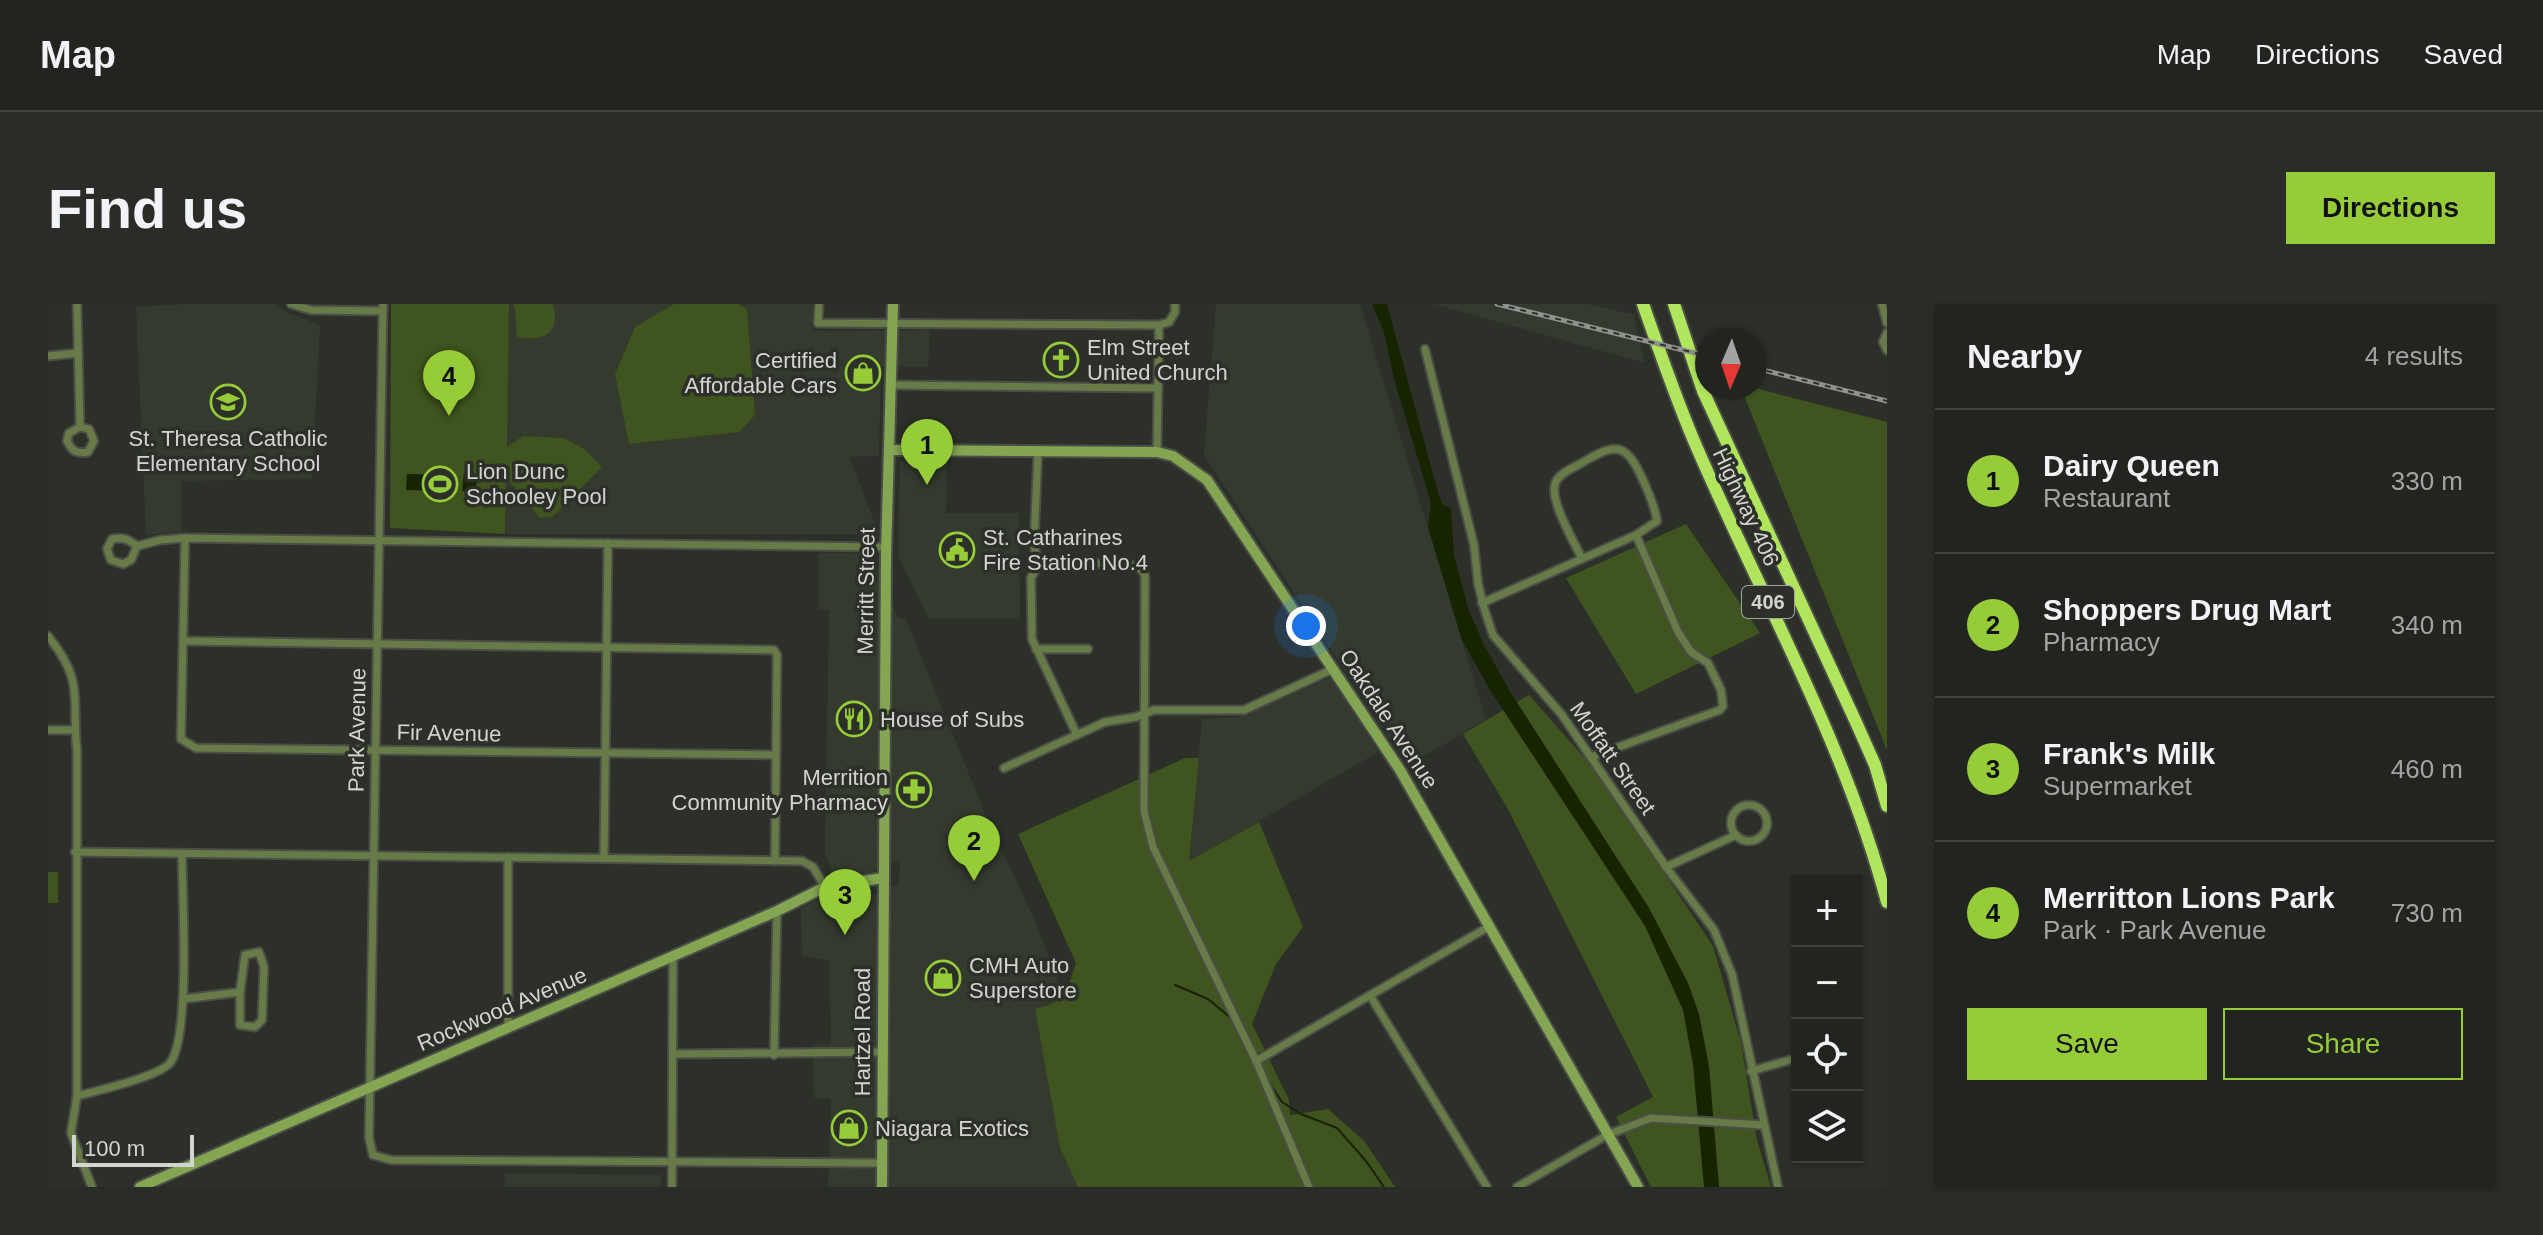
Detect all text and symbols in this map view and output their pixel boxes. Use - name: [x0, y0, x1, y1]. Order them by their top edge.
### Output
- text: Map: [40, 34, 116, 76]
- text: Map: [2157, 39, 2211, 70]
- text: Directions: [2255, 39, 2380, 70]
- text: Saved: [2424, 39, 2503, 70]
- button: Directions: [2286, 172, 2495, 244]
- text: Find us: [48, 177, 247, 240]
- north arrow: [1695, 328, 1767, 400]
- place label: Elm Street United Church: [1087, 335, 1228, 385]
- text: Nearby: [1967, 337, 2082, 375]
- church icon: Elm Street United Church: [1042, 341, 1080, 379]
- text: 4 results: [2365, 341, 2463, 371]
- place label: Certified Affordable Cars: [685, 348, 837, 398]
- pin: 4: [423, 350, 475, 416]
- shop icon: Certified Affordable Cars: [844, 354, 882, 392]
- school or university icon: St. Theresa Catholic Elementary School: [209, 383, 247, 421]
- pin: 1: [901, 419, 953, 485]
- place label: St. Theresa Catholic Elementary School: [129, 426, 327, 476]
- street label: Highway 406: [1708, 444, 1784, 570]
- text: Dairy Queen: [2043, 449, 2220, 482]
- place label: Lion Dunc Schooley Pool: [466, 459, 607, 509]
- sports icon: Lion Dunc Schooley Pool: [421, 465, 459, 503]
- text: 1: [1986, 466, 2000, 496]
- text: 330 m: [2391, 466, 2463, 496]
- text: Restaurant: [2043, 483, 2170, 513]
- place label: St. Catharines Fire Station No.4: [983, 525, 1148, 575]
- street label: Merritt Street: [852, 527, 880, 655]
- public building icon: St. Catharines Fire Station No.4: [938, 531, 976, 569]
- road number: 406: [1742, 586, 1794, 618]
- text: Shoppers Drug Mart: [2043, 593, 2331, 626]
- your location: [1286, 606, 1326, 646]
- text: 2: [1986, 610, 2000, 640]
- text: 340 m: [2391, 610, 2463, 640]
- text: Pharmacy: [2043, 627, 2160, 657]
- street label: Oakdale Avenue: [1335, 645, 1443, 793]
- street label: Park Avenue: [343, 668, 371, 792]
- street label: Moffatt Street: [1565, 697, 1661, 819]
- restaurant icon: House of Subs: [835, 700, 873, 738]
- place label: House of Subs: [880, 707, 1024, 732]
- street label: Fir Avenue: [396, 720, 502, 746]
- text: Frank's Milk: [2043, 737, 2215, 770]
- text: 3: [1986, 754, 2000, 784]
- text: 460 m: [2391, 754, 2463, 784]
- place label: Merrition Community Pharmacy: [672, 765, 888, 815]
- pharmacy icon: Merrition Community Pharmacy: [895, 771, 933, 809]
- text: Supermarket: [2043, 771, 2192, 801]
- pin: 2: [948, 815, 1000, 881]
- pin: 3: [819, 869, 871, 935]
- map controls: [1791, 875, 1863, 1163]
- button: +: [1791, 875, 1863, 947]
- text: Merritton Lions Park: [2043, 881, 2335, 914]
- text: 4: [1986, 898, 2000, 928]
- text: 730 m: [2391, 898, 2463, 928]
- text: Park · Park Avenue: [2043, 915, 2267, 945]
- button: −: [1791, 947, 1863, 1019]
- place label: CMH Auto Superstore: [969, 953, 1077, 1003]
- shop icon: CMH Auto Superstore: [924, 959, 962, 997]
- street label: Rockwood Avenue: [413, 962, 591, 1056]
- street label: Hartzel Road: [850, 968, 875, 1096]
- button: Save: [1967, 1008, 2207, 1080]
- button: Share: [2223, 1008, 2463, 1080]
- button: locate: [1791, 1019, 1863, 1091]
- button: layers: [1791, 1091, 1863, 1163]
- shop icon: Niagara Exotics: [830, 1109, 868, 1147]
- place label: Niagara Exotics: [875, 1116, 1029, 1141]
- scale bar: [72, 1131, 194, 1167]
- text: 100 m: [84, 1136, 145, 1161]

